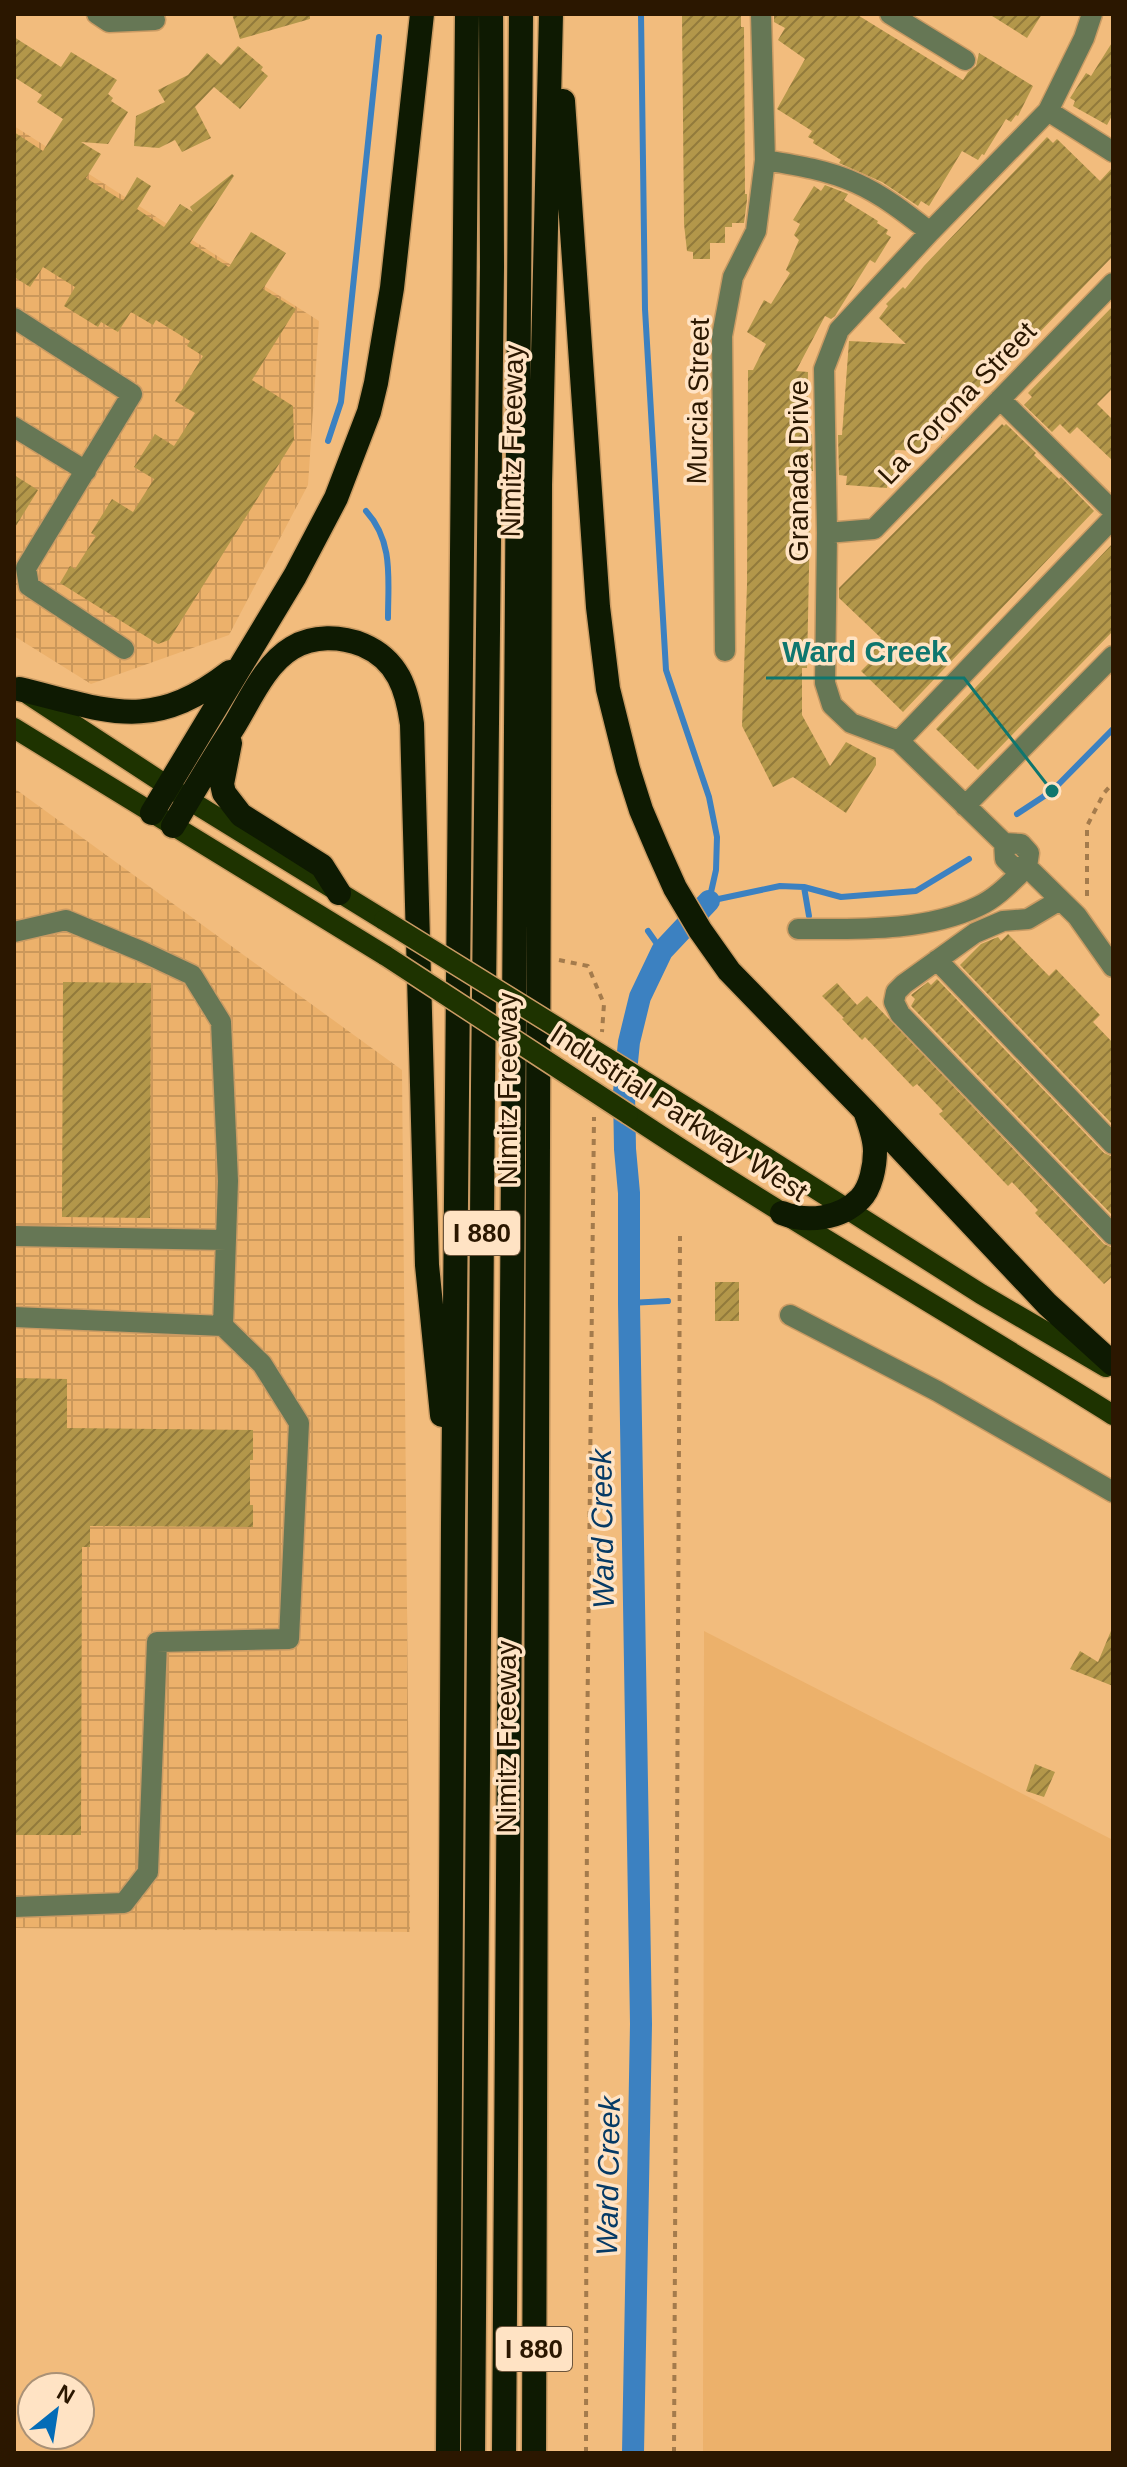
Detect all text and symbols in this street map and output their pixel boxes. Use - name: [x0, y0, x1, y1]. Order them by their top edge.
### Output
- street label: La Corona Street: [872, 315, 1042, 490]
- street label: Murcia Street: [681, 317, 715, 485]
- street label: Nimitz Freeway: [495, 344, 529, 538]
- street label: Granada Drive: [783, 380, 814, 562]
- callout: Ward Creek: [766, 624, 964, 678]
- text: Ward Creek: [782, 635, 948, 668]
- street label: Nimitz Freeway: [492, 993, 523, 1185]
- street label: Industrial Parkway West: [545, 1018, 813, 1208]
- road number: I 880: [444, 1211, 520, 1255]
- water label: Ward Creek: [584, 1447, 620, 1609]
- street label: Nimitz Freeway: [491, 1641, 522, 1833]
- water label: Ward Creek: [590, 2094, 626, 2256]
- road number: I 880: [496, 2327, 572, 2371]
- north arrow: [16, 2371, 96, 2451]
- text: N: [53, 2379, 79, 2409]

